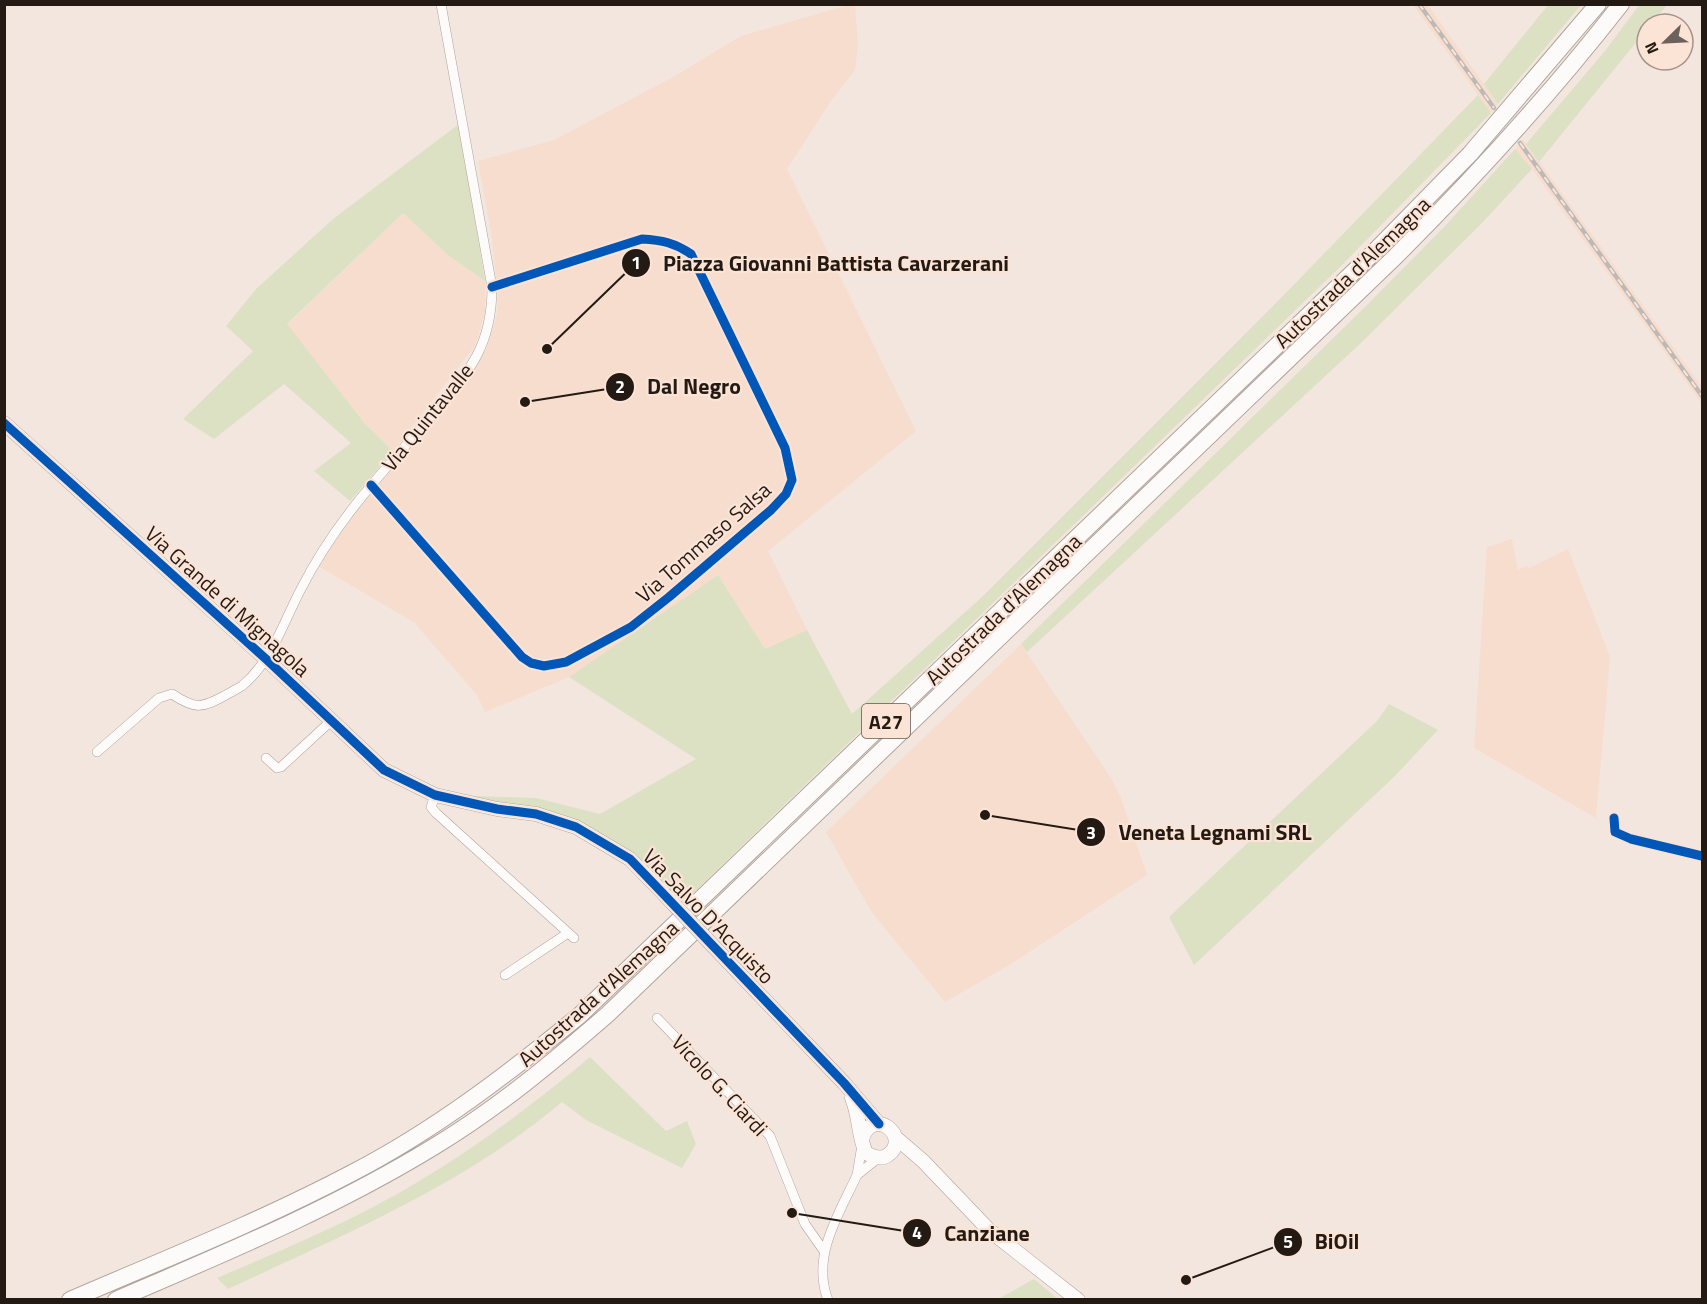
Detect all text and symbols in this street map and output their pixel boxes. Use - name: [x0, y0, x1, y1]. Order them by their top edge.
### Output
- north arrow: [1635, 12, 1695, 72]
- text: N: [1638, 38, 1665, 58]
- street label: Autostrada d'Alemagna: [1267, 188, 1438, 355]
- callout: Piazza Giovanni Battista Cavarzerani: [621, 243, 1021, 283]
- text: Piazza Giovanni Battista Cavarzerani: [663, 246, 1009, 280]
- text: 1: [631, 249, 641, 276]
- street label: Via Quintavalle: [373, 356, 481, 478]
- callout: Dal Negro: [605, 367, 753, 407]
- text: Dal Negro: [647, 369, 741, 403]
- text: 2: [615, 373, 625, 400]
- street label: Via Tommaso Salsa: [628, 474, 778, 610]
- street label: Via Grande di Mignagola: [138, 518, 318, 684]
- street label: Autostrada d'Alemagna: [918, 525, 1089, 692]
- road number: A27: [862, 704, 910, 738]
- callout: Veneta Legnami SRL: [1076, 812, 1323, 852]
- text: Veneta Legnami SRL: [1118, 815, 1312, 849]
- text: 3: [1086, 819, 1096, 846]
- street label: Via Salvo D'Acquisto: [636, 841, 782, 991]
- street label: Autostrada d'Alemagna: [511, 912, 686, 1074]
- street label: Vicolo G. Ciardi: [664, 1027, 776, 1143]
- callout: Canziane: [902, 1213, 1042, 1253]
- text: Canziane: [944, 1216, 1030, 1250]
- text: 4: [912, 1219, 922, 1246]
- callout: BiOil: [1273, 1222, 1372, 1262]
- text: BiOil: [1314, 1224, 1360, 1258]
- text: 5: [1283, 1228, 1293, 1255]

